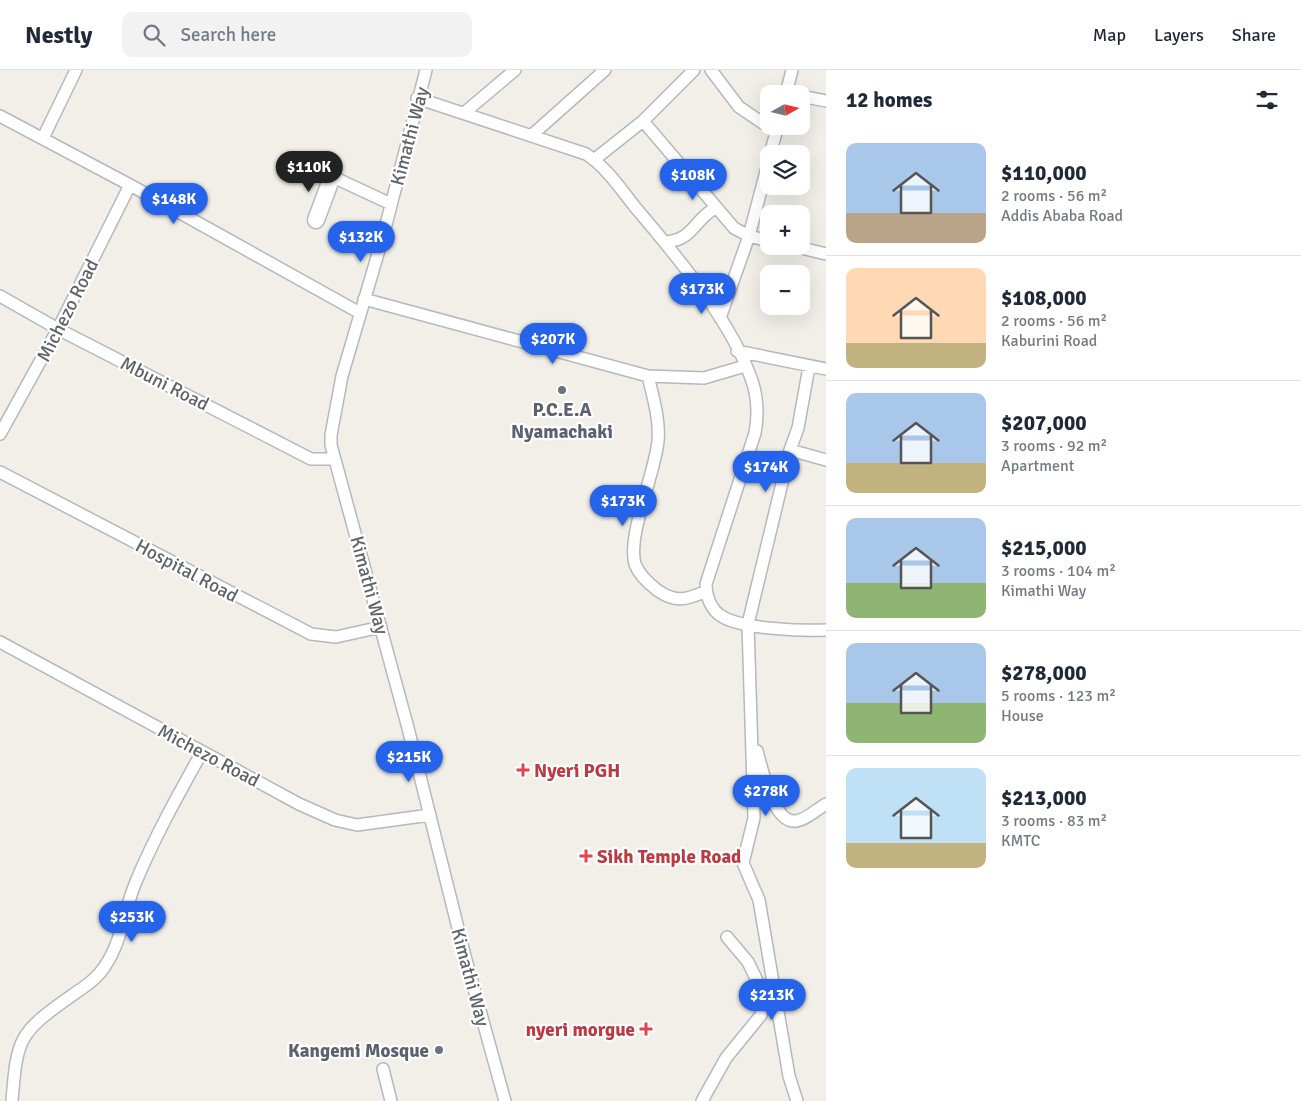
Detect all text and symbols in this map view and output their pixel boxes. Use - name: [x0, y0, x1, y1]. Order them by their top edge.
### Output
- search box: [122, 12, 472, 57]
- text: Nestly: [25, 20, 92, 50]
- icon: search: [140, 21, 168, 49]
- text: Search here: [180, 23, 276, 47]
- text: Map: [1093, 24, 1126, 46]
- text: Layers: [1154, 24, 1204, 46]
- text: Share: [1232, 24, 1276, 46]
- street label: Kimathi Way: [385, 84, 435, 188]
- north arrow: [760, 85, 810, 135]
- map controls: [760, 85, 810, 315]
- icon: filters: [1253, 86, 1281, 114]
- text: 12 homes: [846, 87, 932, 113]
- button: layers: [760, 145, 810, 195]
- pin: $110K: [274, 150, 344, 193]
- text: $110K: [287, 157, 331, 177]
- pin: $108K: [658, 158, 728, 201]
- text: $110,000: [1001, 160, 1087, 186]
- icon: home: [886, 163, 946, 223]
- text: $108K: [671, 165, 715, 185]
- pin: $148K: [139, 182, 209, 225]
- text: 2 rooms · 56 m²: [1001, 186, 1107, 206]
- text: $148K: [152, 189, 196, 209]
- button: +: [760, 205, 810, 255]
- text: Addis Ababa Road: [1001, 206, 1123, 226]
- pin: $132K: [326, 220, 396, 263]
- text: $132K: [339, 227, 383, 247]
- street label: Michezo Road: [32, 255, 104, 366]
- button: −: [760, 265, 810, 315]
- pin: $173K: [667, 272, 737, 315]
- text: $173K: [680, 279, 724, 299]
- text: $108,000: [1001, 285, 1087, 311]
- icon: home: [886, 288, 946, 348]
- text: 2 rooms · 56 m²: [1001, 311, 1107, 331]
- pin: $207K: [518, 322, 588, 365]
- text: $207K: [531, 329, 575, 349]
- text: Kaburini Road: [1001, 331, 1097, 351]
- street label: Mbuni Road: [116, 351, 213, 416]
- marker: P.C.E.A Nyamachaki: [556, 384, 568, 396]
- place label: P.C.E.A Nyamachaki: [511, 398, 613, 444]
- text: $207,000: [1001, 410, 1087, 436]
- icon: home: [886, 413, 946, 473]
- text: 3 rooms · 92 m²: [1001, 436, 1107, 456]
- pin: $174K: [731, 450, 801, 493]
- text: Apartment: [1001, 456, 1074, 476]
- text: $174K: [744, 457, 788, 477]
- pin: $173K: [588, 484, 658, 527]
- text: $173K: [601, 491, 645, 511]
- street label: Kimathi Way: [344, 533, 394, 637]
- street label: Hospital Road: [131, 534, 242, 608]
- text: $215,000: [1001, 535, 1087, 561]
- icon: home: [886, 538, 946, 598]
- text: 3 rooms · 104 m²: [1001, 561, 1116, 581]
- text: Kimathi Way: [1001, 581, 1086, 601]
- text: $278,000: [1001, 660, 1087, 686]
- icon: home: [886, 663, 946, 723]
- text: 5 rooms · 123 m²: [1001, 686, 1116, 706]
- text: House: [1001, 706, 1044, 726]
- street label: Michezo Road: [153, 719, 264, 793]
- pin: $215K: [374, 740, 444, 783]
- text: $215K: [387, 747, 431, 767]
- place label: Nyeri PGH: [534, 759, 620, 783]
- marker: Nyeri PGH: [516, 763, 530, 777]
- pin: $278K: [731, 774, 801, 817]
- text: $278K: [744, 781, 788, 801]
- text: $213,000: [1001, 785, 1087, 811]
- icon: home: [886, 788, 946, 848]
- text: 3 rooms · 83 m²: [1001, 811, 1107, 831]
- text: KMTC: [1001, 831, 1040, 851]
- place label: Sikh Temple Road: [597, 845, 741, 869]
- marker: Sikh Temple Road: [579, 849, 593, 863]
- pin: $253K: [97, 900, 167, 943]
- text: $253K: [110, 907, 154, 927]
- street label: Kimathi Way: [445, 925, 495, 1029]
- pin: $213K: [737, 978, 807, 1021]
- text: $213K: [750, 985, 794, 1005]
- place label: nyeri morgue: [526, 1018, 635, 1042]
- marker: nyeri morgue: [639, 1022, 653, 1036]
- place label: Kangemi Mosque: [288, 1039, 429, 1063]
- marker: Kangemi Mosque: [433, 1044, 445, 1056]

